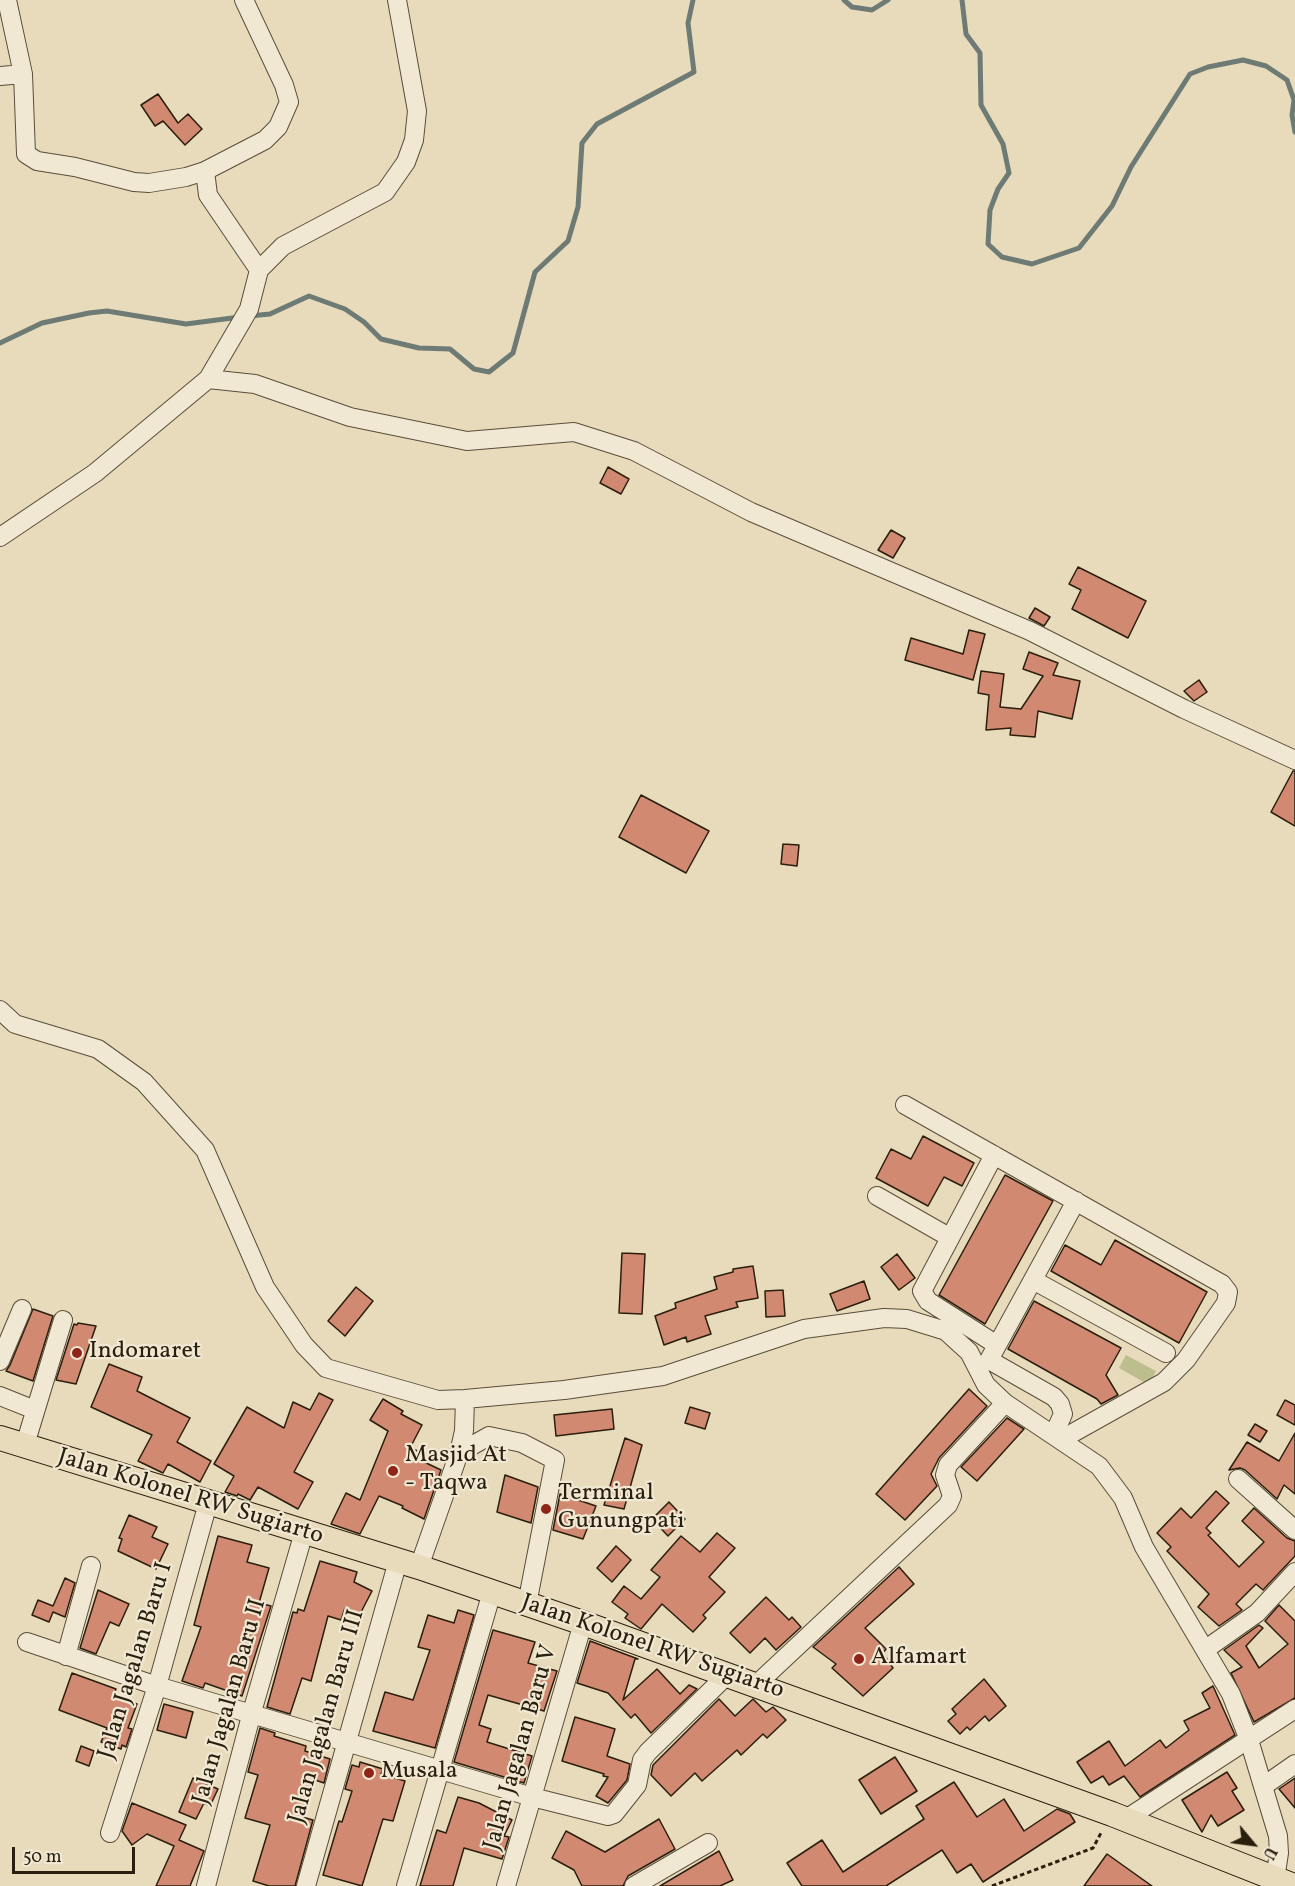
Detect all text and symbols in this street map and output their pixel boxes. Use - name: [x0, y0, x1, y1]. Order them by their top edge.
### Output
- place label: Indomaret: [89, 1339, 201, 1367]
- marker: Indomaret: [70, 1346, 84, 1360]
- place label: Masjid At - Taqwa: [405, 1443, 507, 1499]
- street label: Jalan Kolonel RW Sugiarto: [54, 1444, 326, 1552]
- marker: Masjid At - Taqwa: [386, 1464, 400, 1478]
- place label: Terminal Gunungpati: [558, 1481, 685, 1537]
- marker: Terminal Gunungpati: [539, 1502, 553, 1516]
- street label: Jalan Jagalan Baru I: [93, 1559, 181, 1763]
- street label: Jalan Kolonel RW Sugiarto: [517, 1589, 787, 1707]
- street label: Jalan Jagalan Baru II: [188, 1596, 274, 1808]
- street label: Jalan Jagalan Baru III: [284, 1607, 372, 1827]
- street label: Jalan Jagalan Baru V: [479, 1642, 565, 1854]
- place label: Alfamart: [871, 1645, 967, 1673]
- marker: Alfamart: [852, 1652, 866, 1666]
- place label: Musala: [381, 1759, 458, 1787]
- marker: Musala: [362, 1766, 376, 1780]
- north arrow: [1223, 1814, 1283, 1874]
- scale bar: [15, 1835, 138, 1873]
- text: U: [1256, 1843, 1281, 1863]
- text: 50 m: [23, 1845, 62, 1870]

